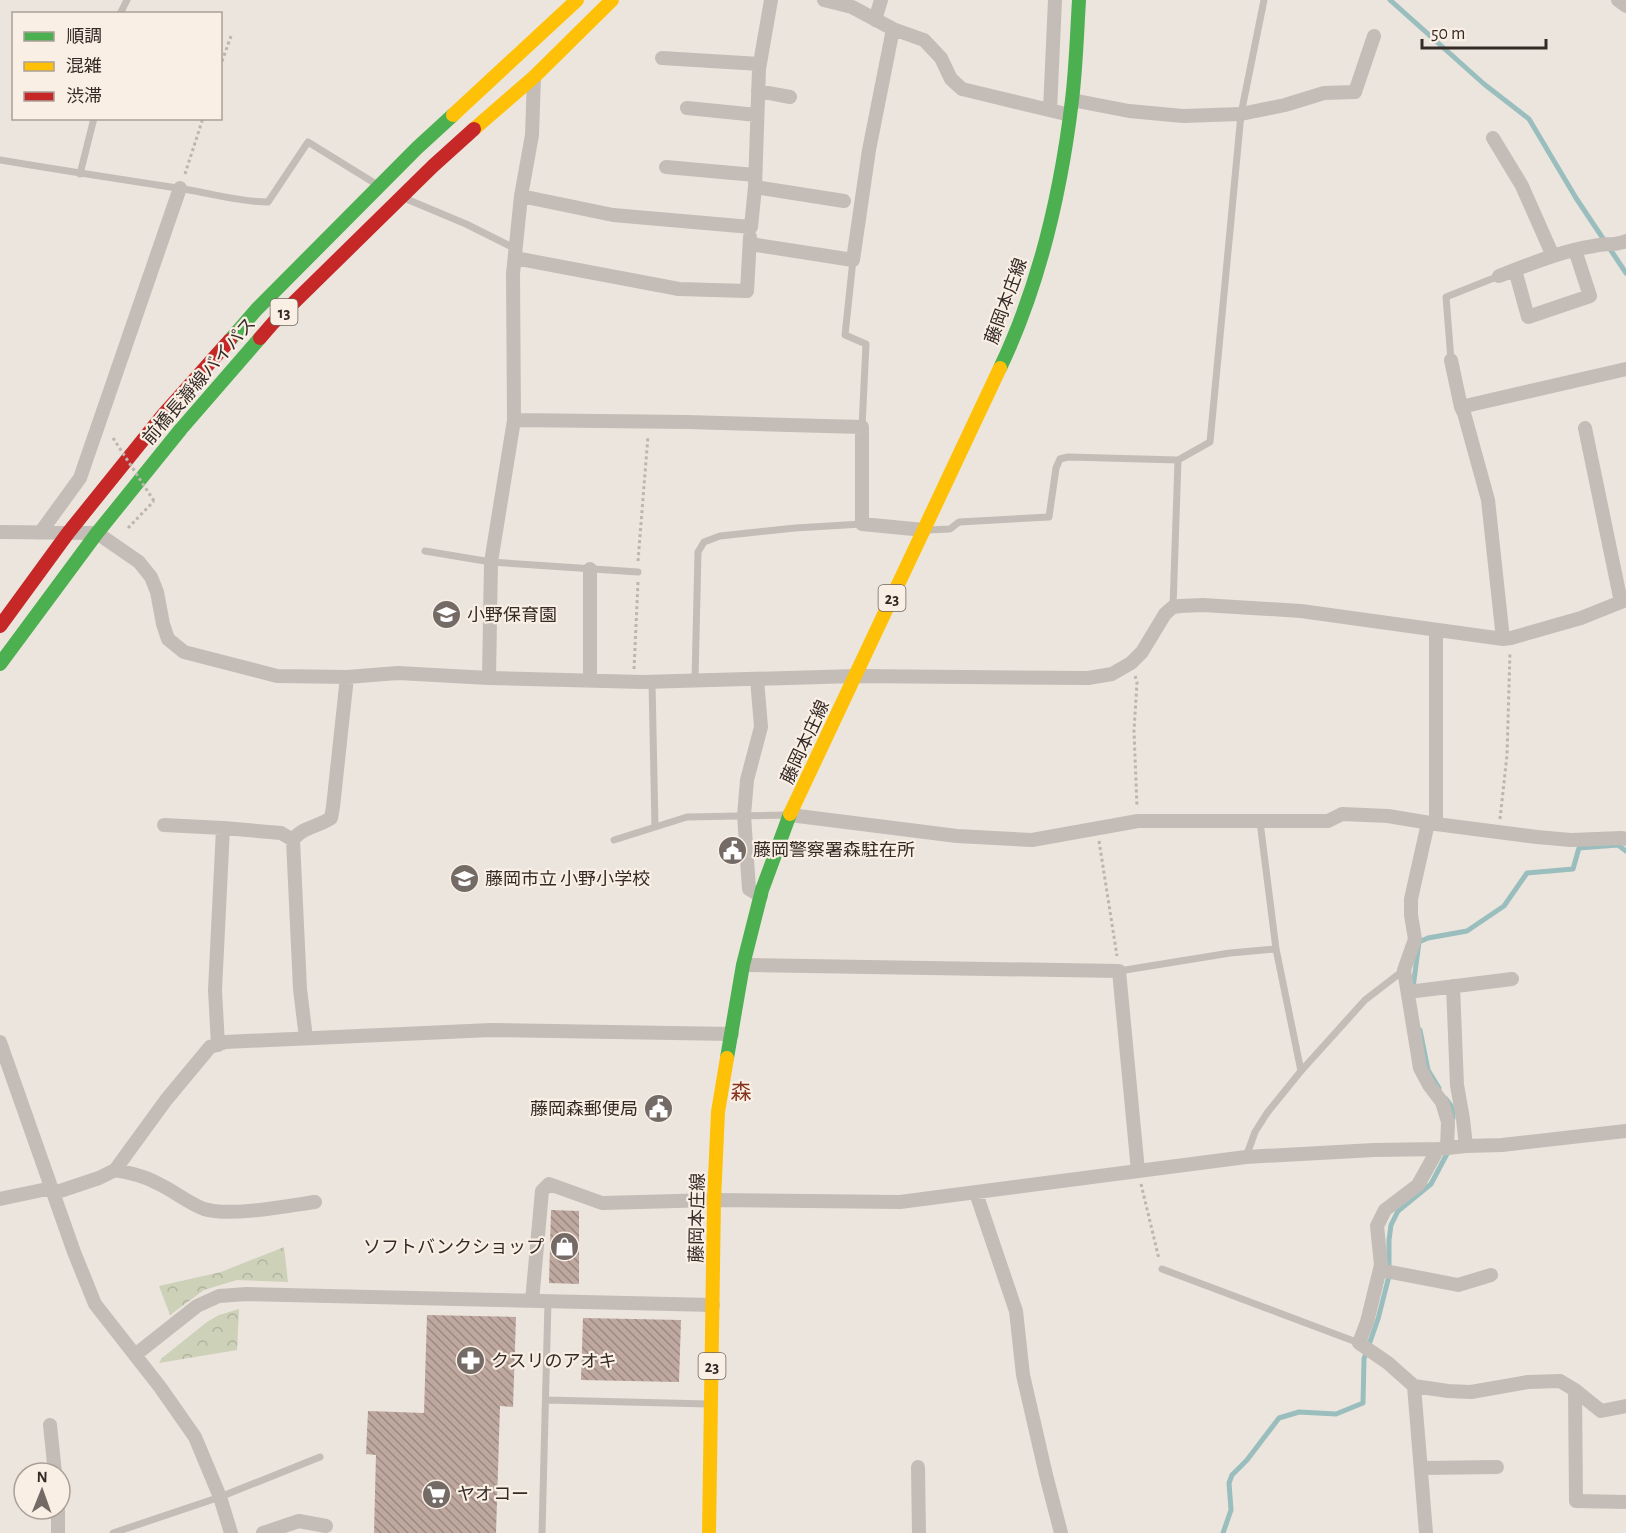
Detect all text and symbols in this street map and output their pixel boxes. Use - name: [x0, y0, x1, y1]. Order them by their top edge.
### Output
- legend: [12, 12, 222, 120]
- scale bar: [1422, 12, 1546, 50]
- text: 50 m: [1431, 25, 1465, 43]
- text: 順調: [66, 28, 102, 46]
- text: 混雑: [66, 56, 102, 76]
- text: 渋滞: [66, 87, 102, 106]
- street label: 藤岡本庄線: [981, 255, 1031, 347]
- road number: 13: [270, 299, 298, 325]
- street label: 前橋長瀞線バイパス: [138, 313, 260, 449]
- road number: 23: [878, 585, 906, 611]
- school or university icon: 小野保育園: [430, 599, 462, 631]
- place label: 小野保育園: [467, 606, 557, 625]
- street label: 藤岡本庄線: [777, 697, 833, 787]
- public building icon: 藤岡警察署森駐在所: [716, 834, 748, 866]
- place label: 藤岡警察署森駐在所: [753, 840, 915, 860]
- school or university icon: 藤岡市立 小野小学校: [448, 863, 480, 895]
- place label: 藤岡市立 小野小学校: [485, 869, 650, 889]
- district label: 森: [731, 1081, 752, 1103]
- public building icon: 藤岡森郵便局: [643, 1093, 675, 1125]
- place label: 藤岡森郵便局: [530, 1100, 638, 1119]
- street label: 藤岡本庄線: [686, 1173, 708, 1263]
- shop icon: ソフトバンクショップ: [549, 1231, 581, 1263]
- place label: ソフトバンクショップ: [363, 1238, 544, 1257]
- pharmacy icon: クスリのアオキ: [454, 1345, 486, 1377]
- place label: クスリのアオキ: [491, 1352, 616, 1371]
- road number: 23: [698, 1353, 726, 1379]
- north arrow: [12, 1461, 72, 1521]
- text: N: [37, 1469, 48, 1485]
- supermarket icon: ヤオコー: [420, 1478, 452, 1510]
- place label: ヤオコー: [457, 1485, 529, 1504]

